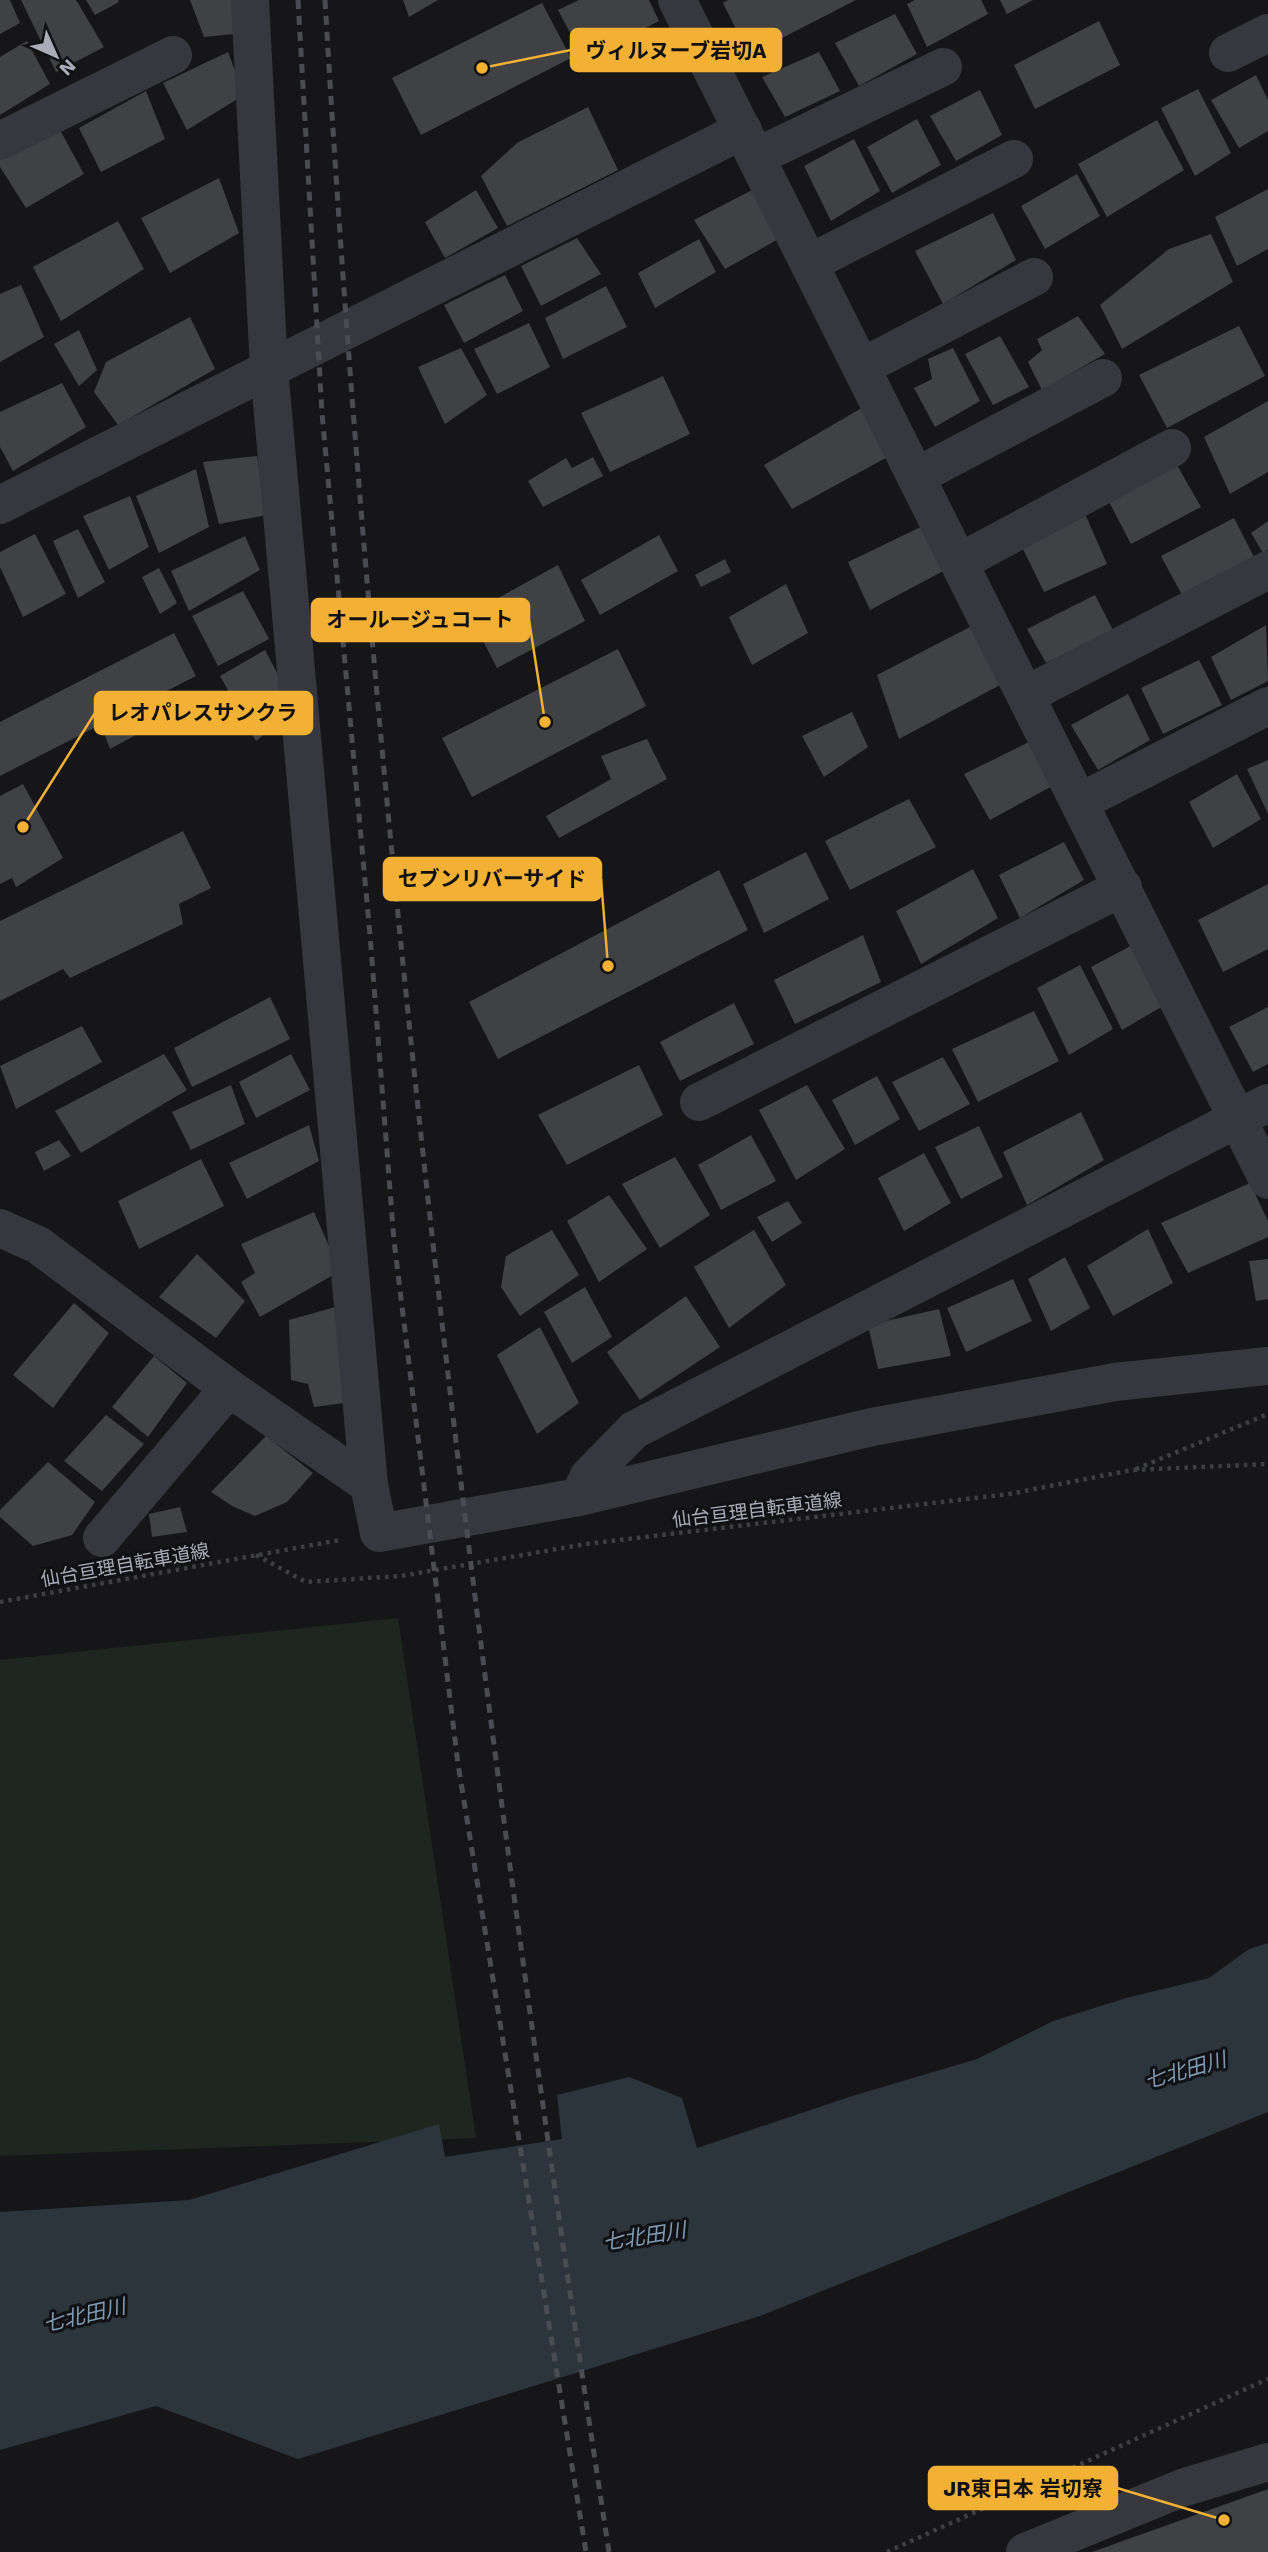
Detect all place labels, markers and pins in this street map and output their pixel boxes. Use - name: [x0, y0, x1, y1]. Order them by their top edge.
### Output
- callout: ヴィルヌーブ岩切A: [571, 29, 781, 71]
- callout: オールージュコート: [312, 599, 529, 641]
- callout: レオパレスサンクラ: [95, 692, 312, 734]
- callout: セブンリバーサイド: [384, 858, 601, 900]
- callout: JR東日本 岩切寮: [929, 2467, 1117, 2509]

